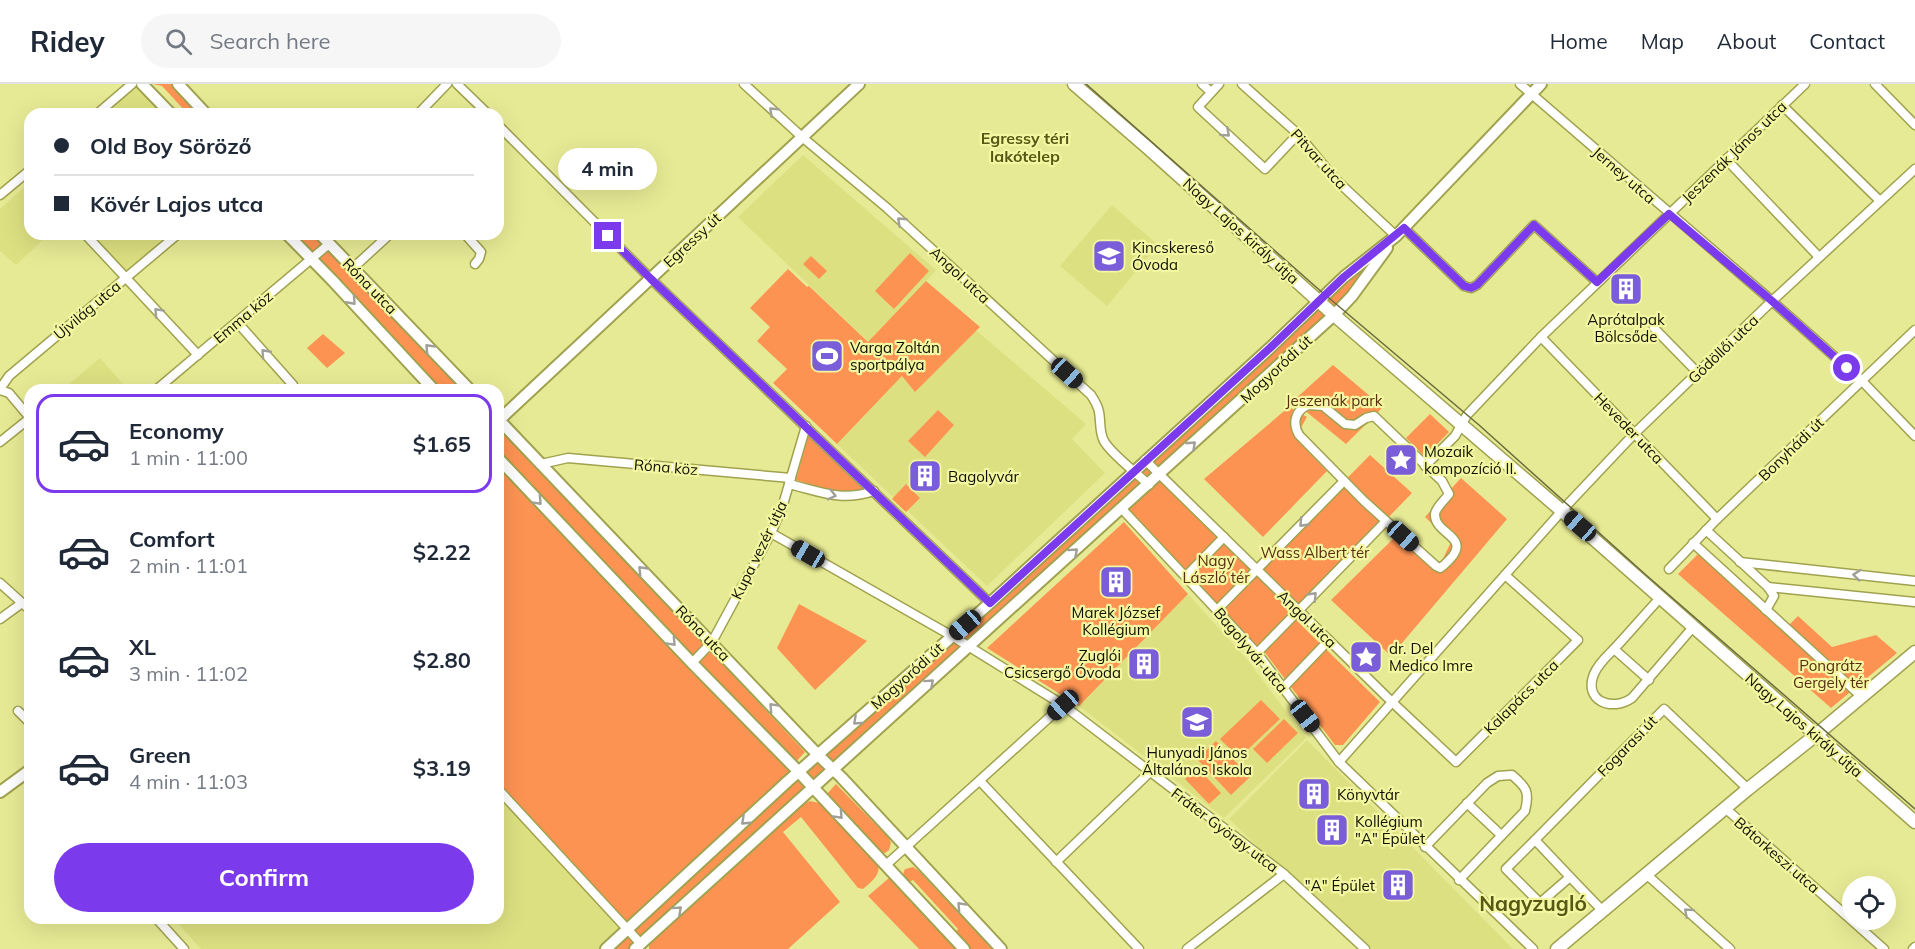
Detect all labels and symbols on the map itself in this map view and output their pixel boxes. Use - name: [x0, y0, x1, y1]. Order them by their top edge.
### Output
- street label: Jeszenák János utca: [1678, 97, 1790, 207]
- one-way arrow: [769, 107, 780, 118]
- street label: Pitvar utca: [1287, 125, 1351, 193]
- one-way arrow: [1219, 126, 1230, 137]
- district label: Egressy téri lakótelep: [981, 128, 1069, 166]
- street label: Jerney utca: [1589, 142, 1659, 208]
- callout: 4 min: [558, 149, 658, 191]
- street label: Nagy Lajos király útja: [1179, 174, 1303, 288]
- street label: Egressy út: [659, 209, 725, 271]
- one-way arrow: [897, 217, 908, 228]
- route end: [594, 222, 621, 249]
- school or university icon: Kincskereső Óvoda: [1091, 238, 1127, 274]
- place label: Kincskereső Óvoda: [1132, 238, 1214, 274]
- street label: Angol utca: [926, 242, 994, 308]
- street label: Róna utca: [339, 254, 401, 318]
- building icon: Aprótalpak Bölcsőde: [1608, 271, 1644, 307]
- street label: Újvilág utca: [50, 276, 124, 344]
- street label: Emma köz: [209, 286, 277, 347]
- one-way arrow: [345, 295, 356, 305]
- one-way arrow: [154, 308, 165, 319]
- place label: Aprótalpak Bölcsőde: [1587, 310, 1665, 346]
- street label: Gödöllői utca: [1684, 311, 1762, 387]
- street label: Mogyoródi út: [1236, 331, 1316, 407]
- sports icon: Varga Zoltán sportpálya: [809, 338, 845, 374]
- place label: Varga Zoltán sportpálya: [850, 338, 940, 374]
- one-way arrow: [426, 344, 437, 355]
- one-way arrow: [261, 350, 272, 360]
- car: [1048, 354, 1086, 392]
- route start: [1833, 354, 1860, 381]
- street label: Heveder utca: [1590, 388, 1668, 468]
- park label: Jeszenák park: [1286, 391, 1383, 410]
- street label: Bonyhádi út: [1754, 413, 1828, 485]
- one-way arrow: [1185, 442, 1196, 453]
- place icon: Mozaik kompozíció II.: [1383, 442, 1419, 478]
- place label: Mozaik kompozíció II.: [1424, 442, 1517, 478]
- street label: Róna köz: [633, 455, 699, 479]
- building icon: Bagolyvár: [907, 458, 943, 494]
- place label: Bagolyvár: [948, 467, 1019, 486]
- one-way arrow: [826, 487, 836, 500]
- one-way arrow: [531, 494, 542, 504]
- street label: Kupa vezér útja: [727, 498, 791, 602]
- car: [1561, 507, 1599, 545]
- one-way arrow: [1300, 515, 1311, 526]
- car: [1384, 517, 1422, 555]
- car: [788, 537, 828, 571]
- park label: Wass Albert tér: [1260, 543, 1370, 562]
- one-way arrow: [1068, 548, 1078, 559]
- park label: Nagy László tér: [1182, 551, 1250, 587]
- building icon: Marek József Kollégium: [1098, 564, 1134, 600]
- one-way arrow: [638, 566, 649, 576]
- one-way arrow: [1852, 569, 1861, 582]
- street label: Angol utca: [1273, 586, 1341, 652]
- one-way arrow: [1305, 593, 1316, 604]
- street label: Róna utca: [672, 601, 734, 665]
- place label: Marek József Kollégium: [1072, 603, 1161, 639]
- street label: Bagolyvár utca: [1210, 604, 1292, 696]
- car: [946, 606, 984, 644]
- one-way arrow: [665, 636, 676, 646]
- street label: Mogyoródi út: [867, 638, 947, 714]
- place icon: dr. Del Medico Imre: [1348, 639, 1384, 675]
- place label: dr. Del Medico Imre: [1389, 639, 1473, 675]
- place label: Zuglói Csicsergő Óvoda: [1004, 646, 1121, 682]
- building icon: Zuglói Csicsergő Óvoda: [1126, 646, 1162, 682]
- street label: Kalapács utca: [1480, 656, 1562, 738]
- park label: Pongrátz Gergely tér: [1793, 656, 1870, 692]
- street label: Nagy Lajos király útja: [1741, 669, 1867, 781]
- one-way arrow: [923, 679, 934, 690]
- car: [1044, 686, 1082, 724]
- car: [1287, 696, 1323, 736]
- one-way arrow: [769, 704, 780, 715]
- school or university icon: Hunyadi János Általános Iskola: [1179, 704, 1215, 740]
- street label: Fogarasi út: [1593, 711, 1661, 781]
- one-way arrow: [853, 714, 864, 725]
- place label: Hunyadi János Általános Iskola: [1142, 743, 1252, 779]
- building icon: Könyvtár: [1296, 776, 1332, 812]
- street label: Fráter György utca: [1168, 784, 1282, 876]
- place label: Könyvtár: [1337, 785, 1400, 804]
- one-way arrow: [831, 808, 842, 819]
- building icon: Kollégium "A" Épület: [1314, 812, 1350, 848]
- place label: Kollégium "A" Épület: [1355, 812, 1425, 848]
- street label: Bátorkeszi utca: [1730, 813, 1824, 897]
- one-way arrow: [742, 814, 752, 825]
- building icon: "A" Épület: [1380, 867, 1416, 903]
- place label: "A" Épület: [1305, 876, 1375, 895]
- district label: Nagyzugló: [1479, 890, 1587, 916]
- one-way arrow: [957, 903, 968, 913]
- one-way arrow: [672, 906, 682, 917]
- one-way arrow: [1684, 908, 1695, 919]

